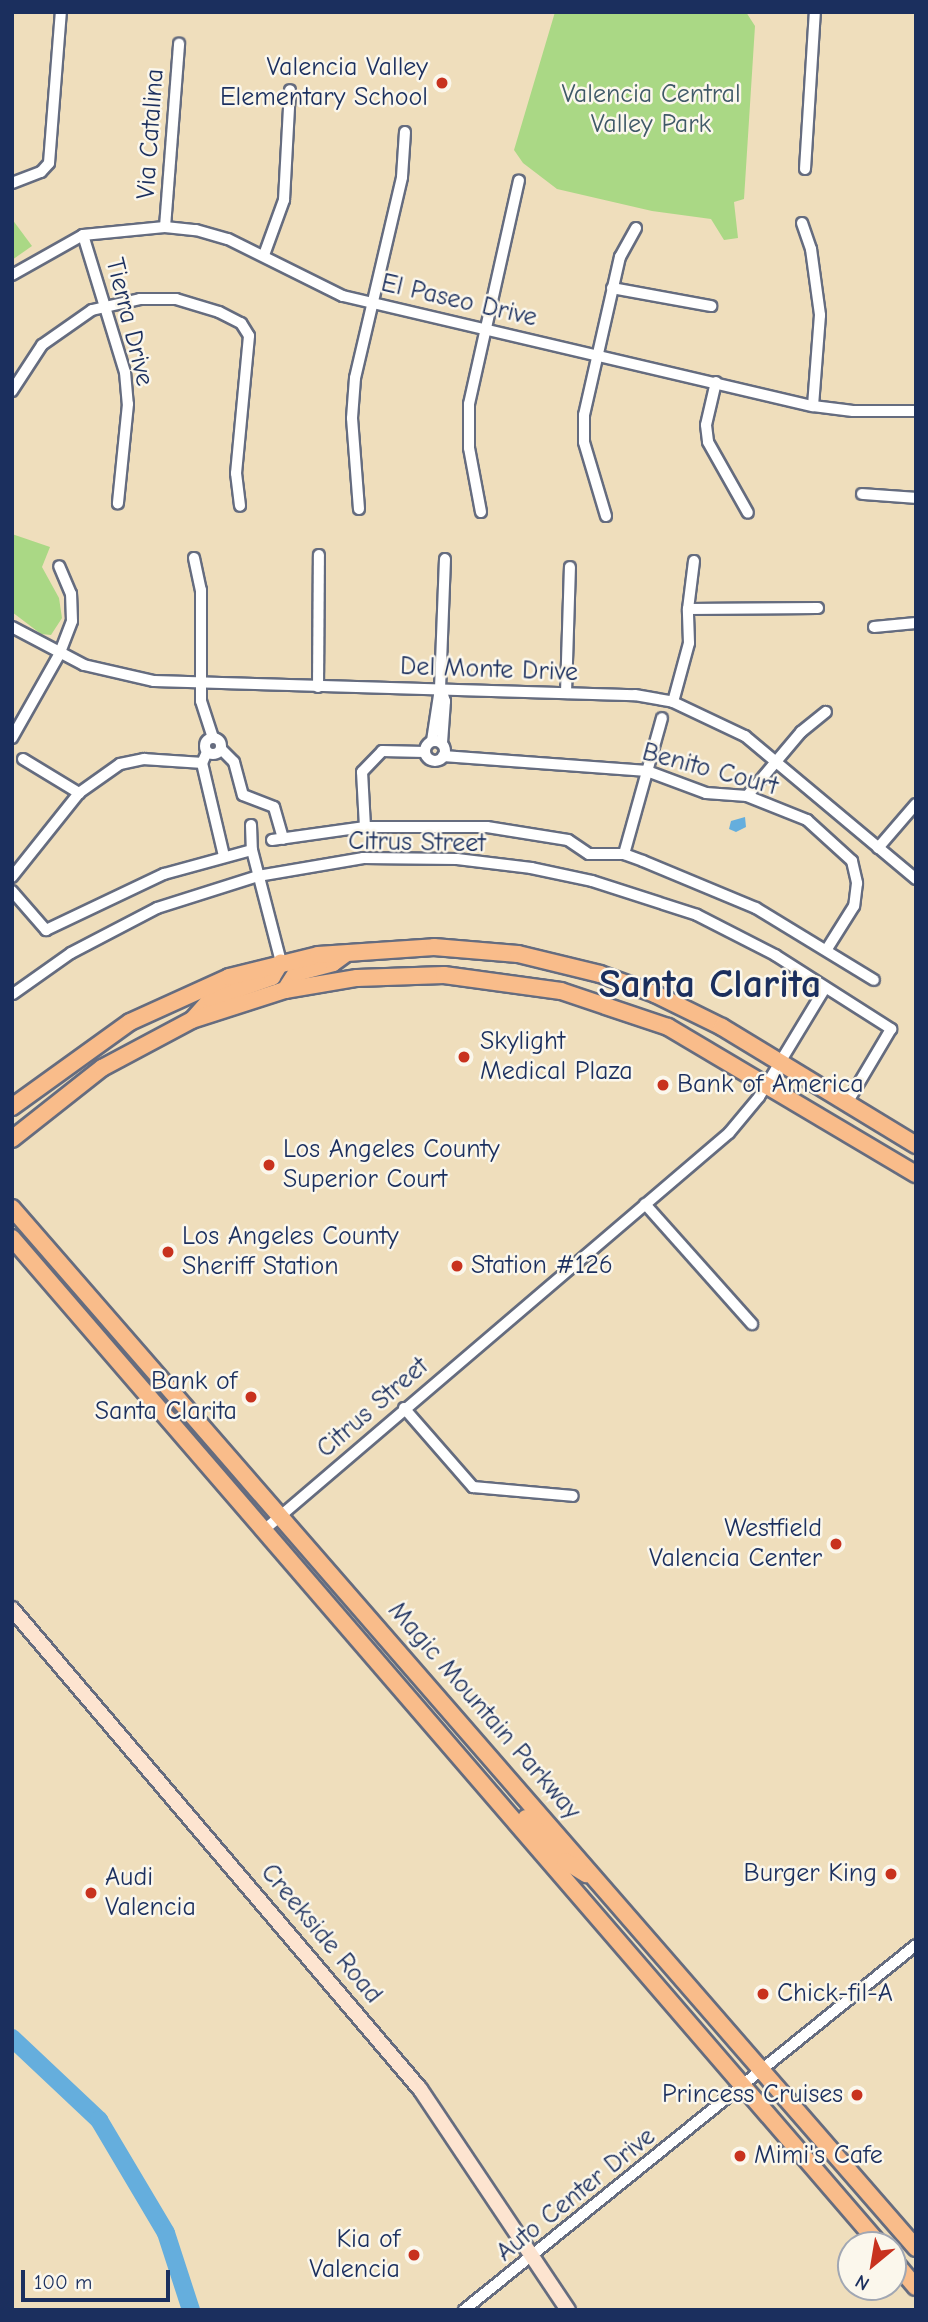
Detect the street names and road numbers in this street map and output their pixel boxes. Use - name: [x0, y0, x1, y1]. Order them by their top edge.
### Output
- street label: Via Catalina: [131, 68, 171, 200]
- street label: Tierra Drive: [98, 255, 160, 389]
- street label: El Paseo Drive: [378, 268, 540, 334]
- street label: Del Monte Drive: [399, 651, 579, 689]
- street label: Benito Court: [639, 737, 781, 803]
- street label: Citrus Street: [348, 826, 486, 860]
- street label: Citrus Street: [311, 1351, 435, 1465]
- street label: Magic Mountain Parkway: [381, 1596, 587, 1826]
- street label: Creekside Road: [254, 1858, 388, 2010]
- street label: Auto Center Drive: [490, 2121, 662, 2269]

